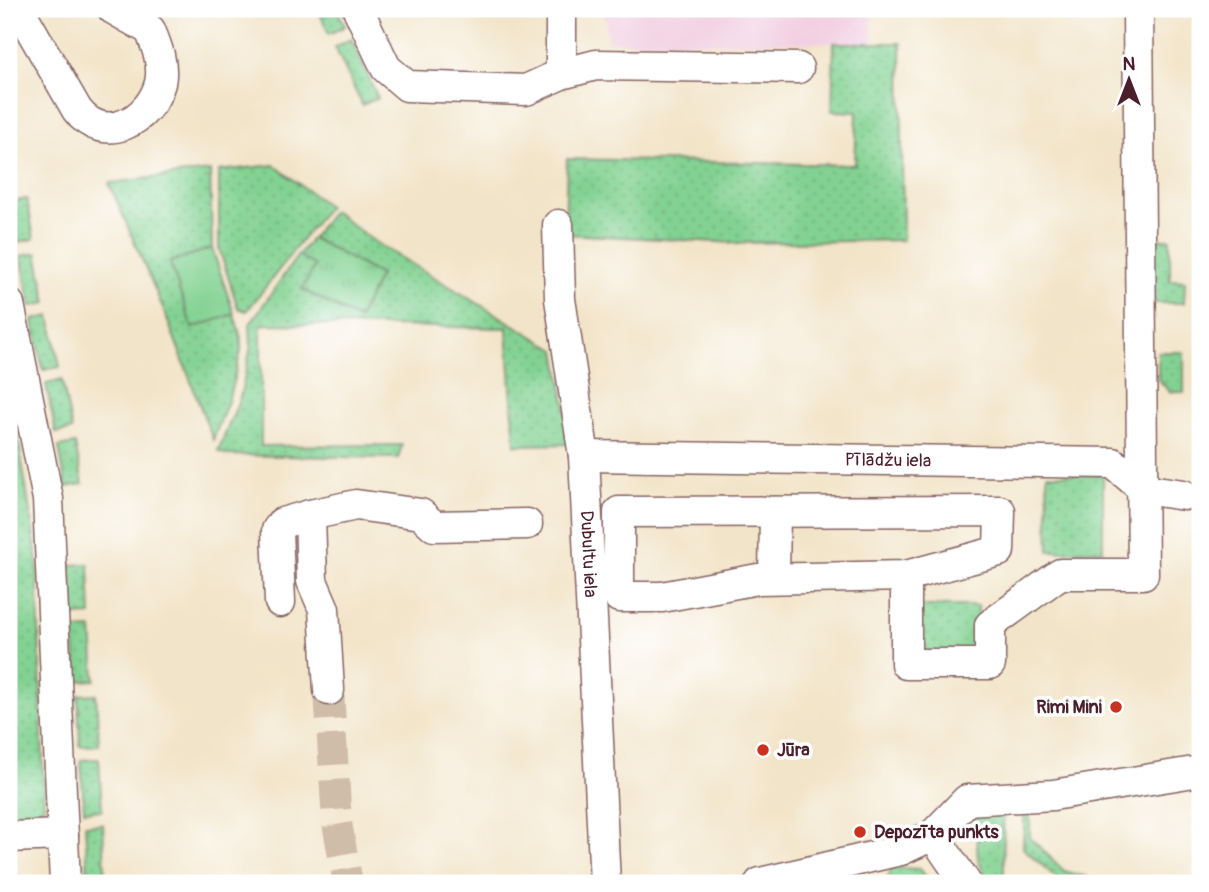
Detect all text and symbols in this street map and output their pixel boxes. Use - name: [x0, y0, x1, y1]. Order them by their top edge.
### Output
- north arrow: [1094, 46, 1164, 116]
- text: N: [1123, 52, 1136, 76]
- street label: Pīlādžu iela: [845, 448, 931, 472]
- street label: Dubultu iela: [575, 510, 602, 598]
- place label: Rimi Mini: [1036, 696, 1102, 719]
- marker: Rimi Mini: [1108, 699, 1124, 715]
- place label: Jūra: [777, 739, 810, 762]
- marker: Jūra: [755, 742, 771, 758]
- place label: Depozīta punkts: [874, 821, 1000, 844]
- marker: Depozīta punkts: [852, 824, 868, 840]

